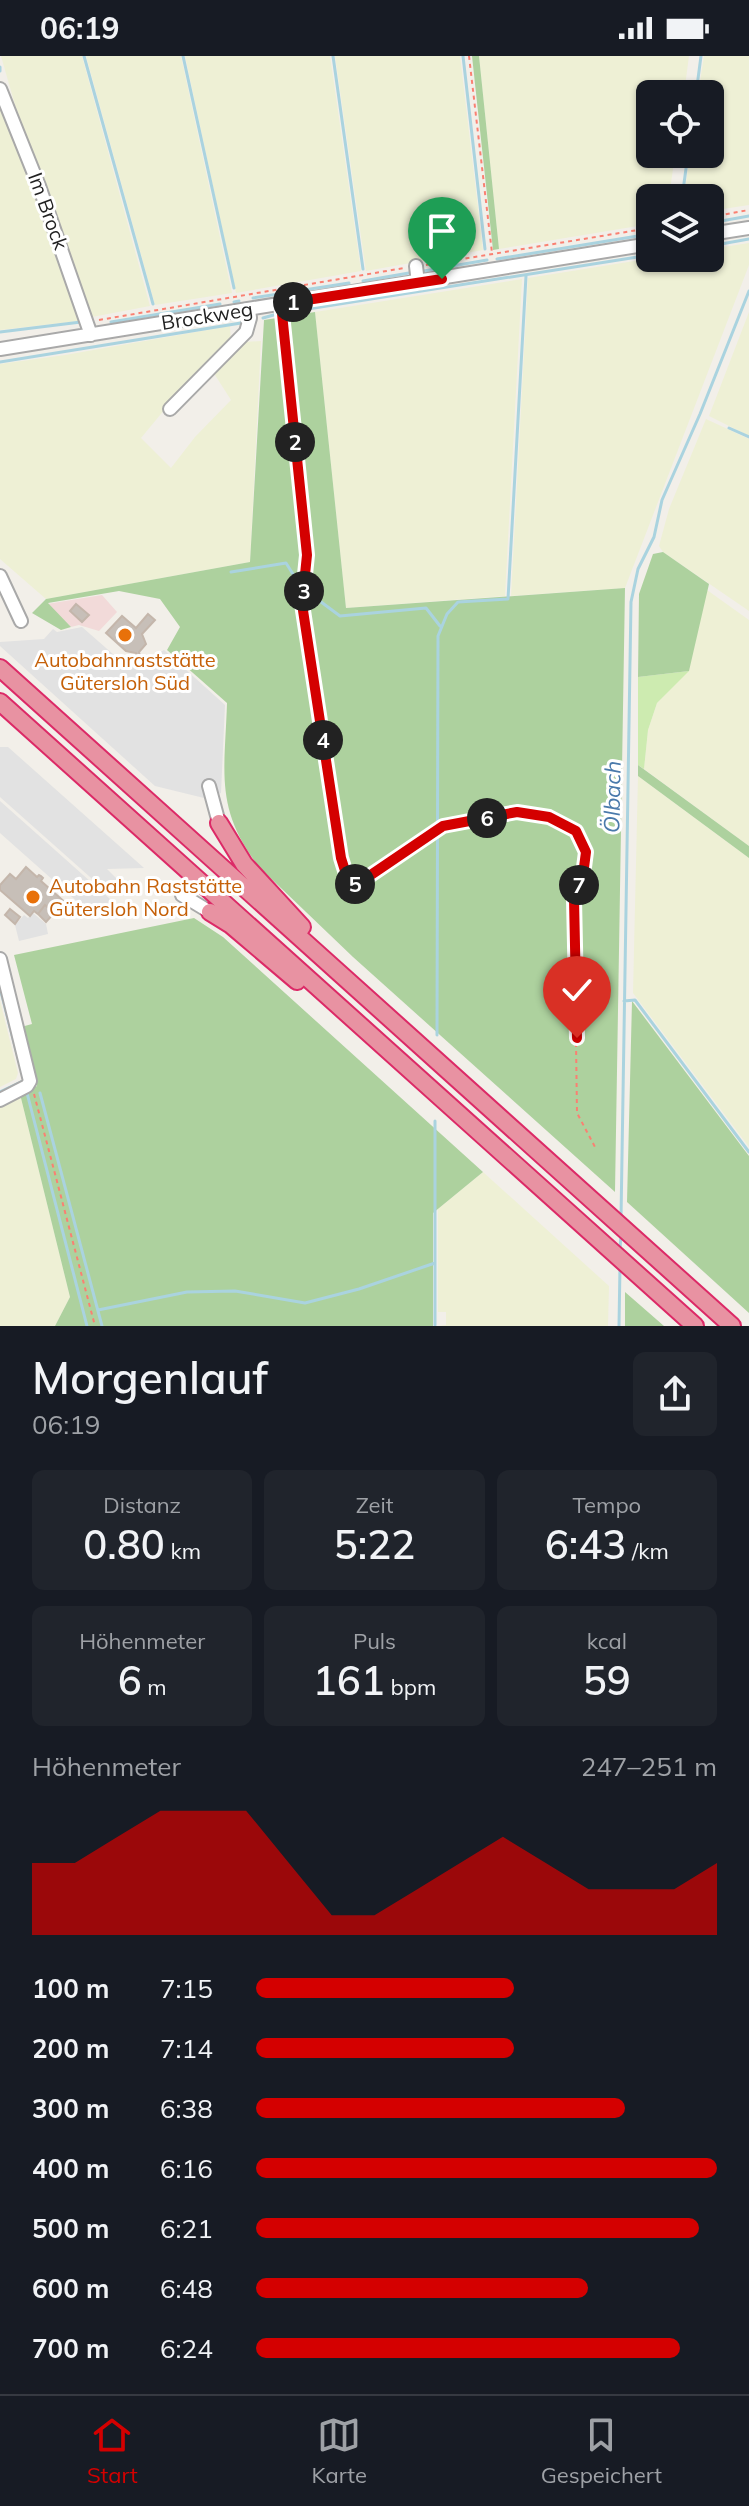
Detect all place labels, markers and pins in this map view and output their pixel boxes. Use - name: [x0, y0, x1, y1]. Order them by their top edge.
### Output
- pin: [408, 197, 476, 279]
- pin: 1: [273, 282, 313, 322]
- pin: 2: [275, 422, 315, 462]
- pin: 3: [284, 571, 324, 611]
- marker: Autobahnraststätte Gütersloh Süd: [116, 626, 134, 644]
- place label: Autobahnraststätte Gütersloh Süd: [34, 647, 216, 695]
- pin: 4: [303, 720, 343, 760]
- pin: 6: [467, 798, 507, 838]
- pin: 5: [335, 864, 375, 904]
- pin: 7: [559, 865, 599, 905]
- place label: Autobahn Raststätte Gütersloh Nord: [49, 873, 242, 921]
- marker: Autobahn Raststätte Gütersloh Nord: [24, 888, 42, 906]
- pin: [543, 956, 611, 1038]

